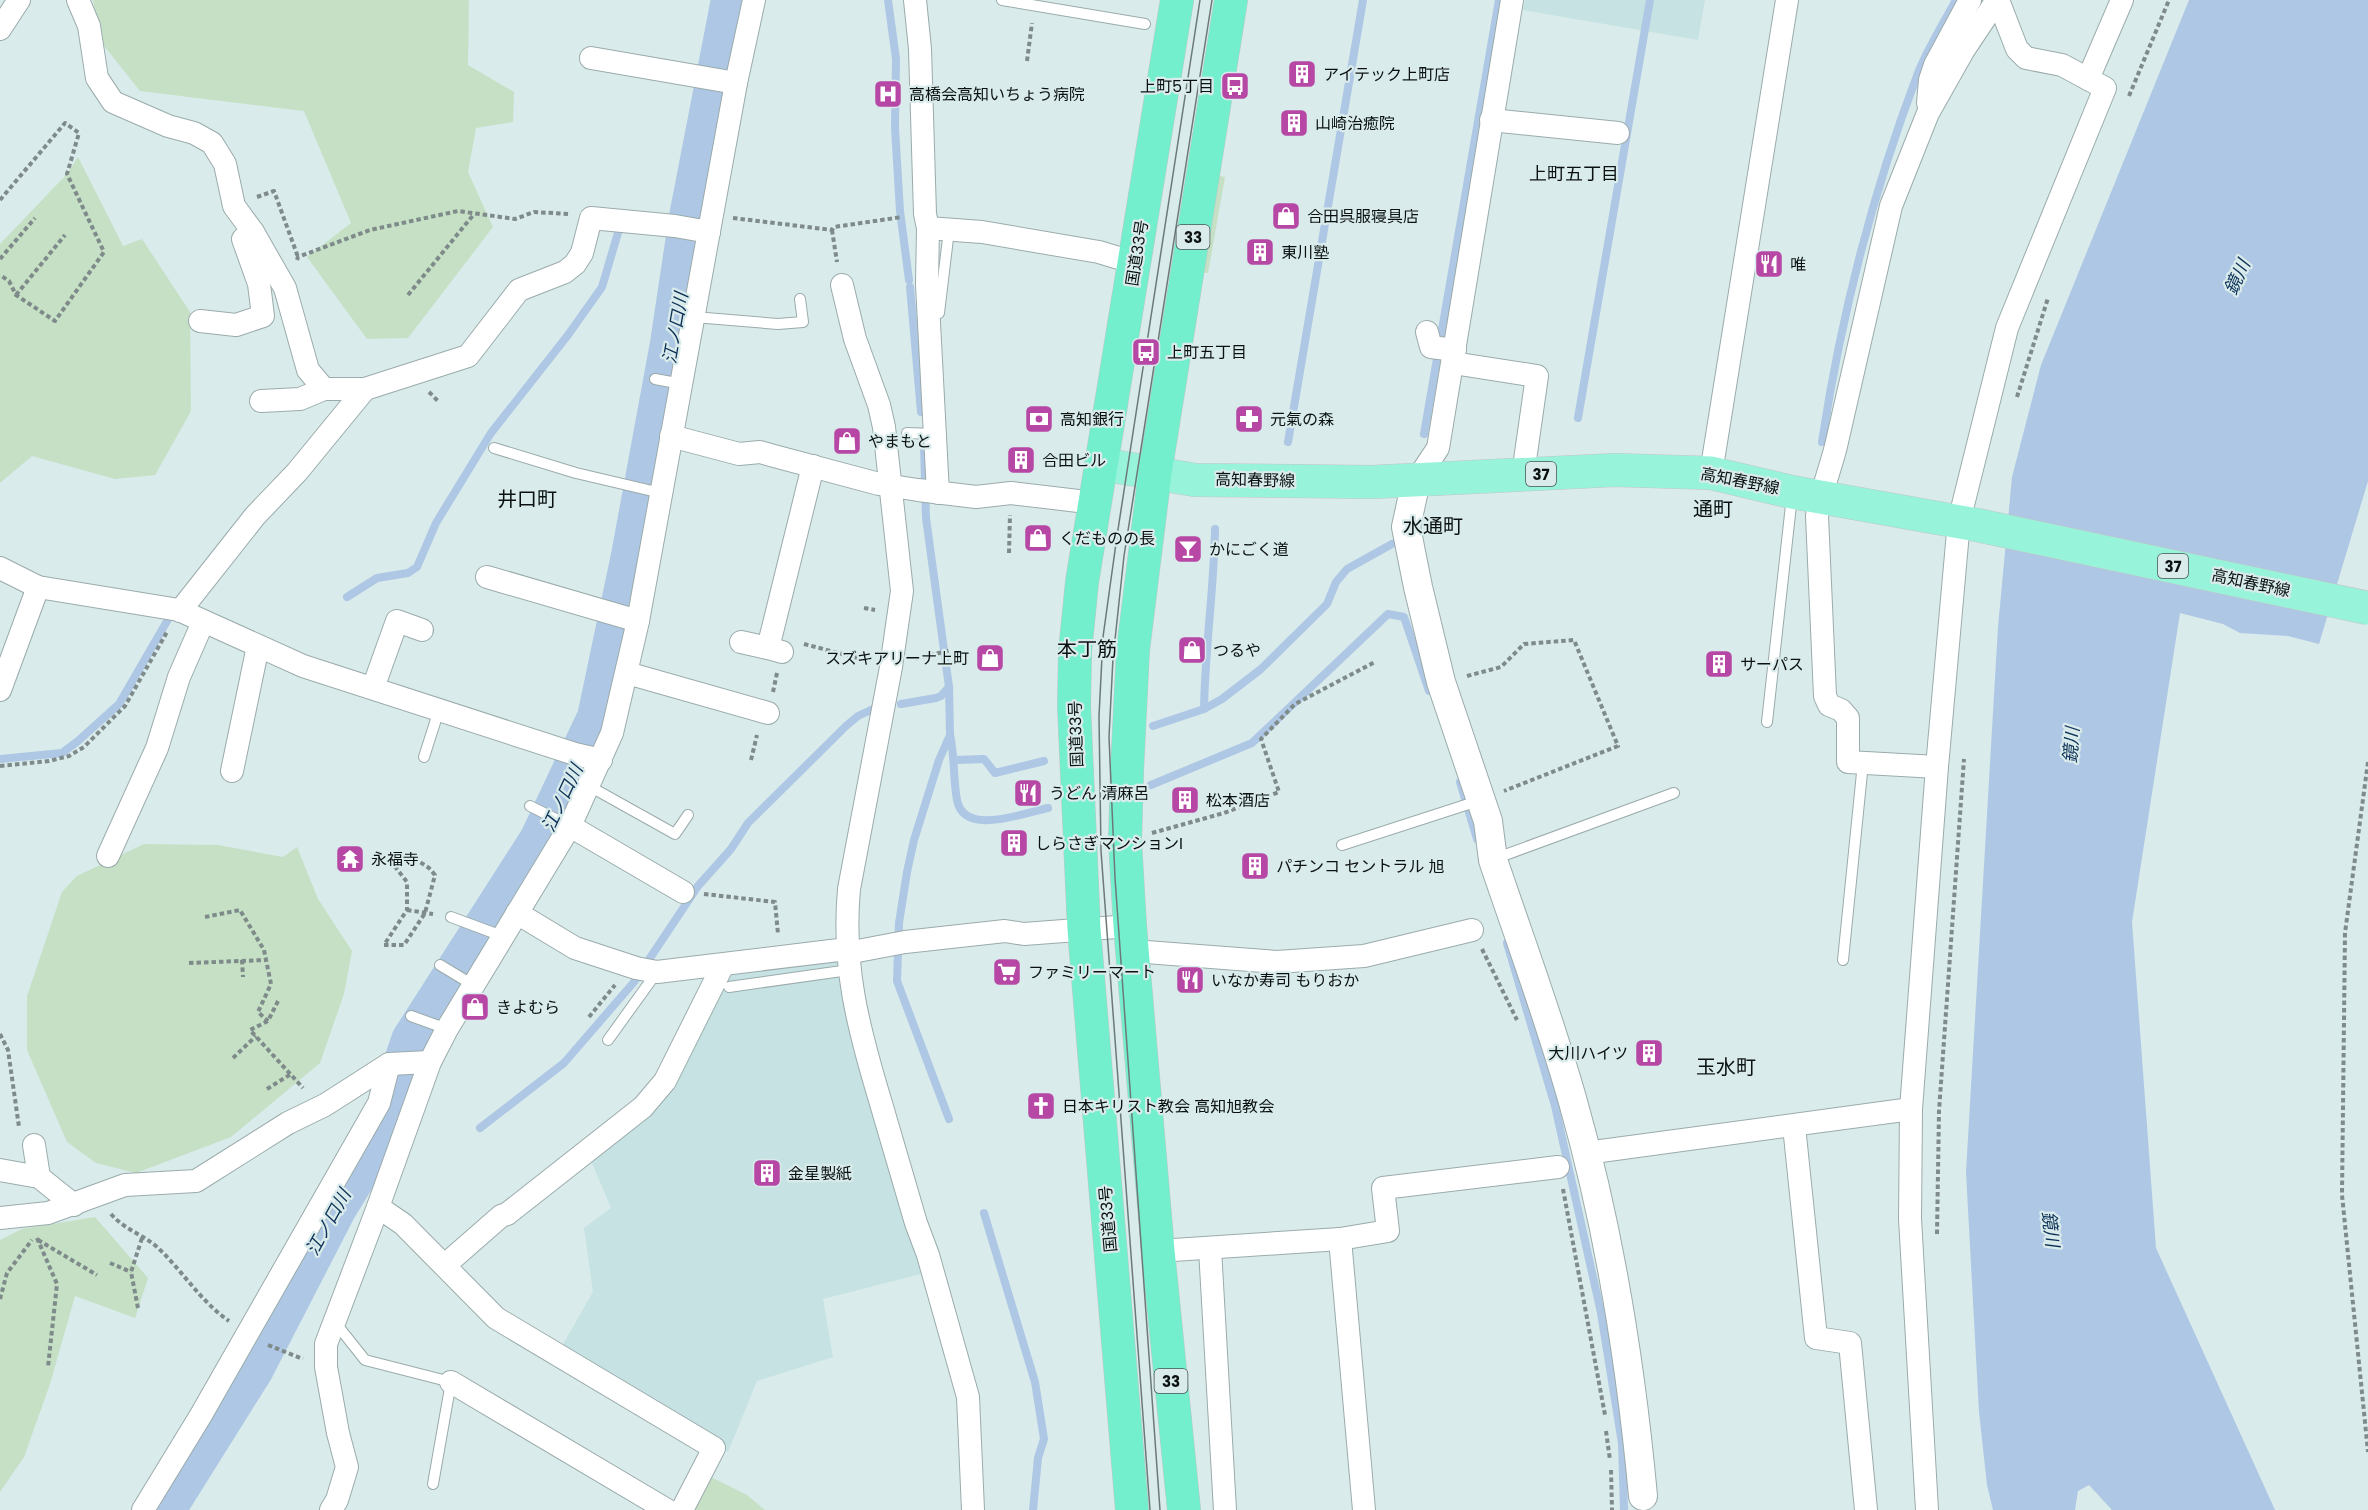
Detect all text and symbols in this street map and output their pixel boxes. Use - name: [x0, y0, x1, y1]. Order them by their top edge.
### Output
- building icon: アイテック上町店: [1286, 58, 1318, 90]
- place label: アイテック上町店: [1323, 63, 1450, 86]
- bus stop icon: 上町5丁目: [1219, 70, 1251, 102]
- place label: 上町5丁目: [1140, 75, 1214, 98]
- hospital icon: 高橋会高知いちょう病院: [872, 78, 904, 110]
- place label: 高橋会高知いちょう病院: [909, 83, 1085, 106]
- building icon: 山崎治癒院: [1278, 107, 1310, 139]
- place label: 山崎治癒院: [1315, 112, 1395, 135]
- district label: 上町五丁目: [1529, 161, 1619, 186]
- shop icon: 合田呉服寝具店: [1270, 200, 1302, 232]
- place label: 合田呉服寝具店: [1307, 205, 1419, 228]
- street label: 国道33号: [1120, 218, 1154, 288]
- road number: 33: [1176, 225, 1210, 249]
- building icon: 東川塾: [1244, 236, 1276, 268]
- place label: 東川塾: [1281, 241, 1329, 264]
- restaurant icon: 唯: [1753, 248, 1785, 280]
- place label: 唯: [1790, 253, 1806, 276]
- water label: 鏡川: [2218, 254, 2257, 299]
- water label: 江ノ口川: [656, 288, 694, 366]
- bus stop icon: 上町五丁目: [1130, 336, 1162, 368]
- place label: 上町五丁目: [1167, 341, 1247, 364]
- bank icon: 高知銀行: [1023, 403, 1055, 435]
- pharmacy icon: 元氣の森: [1233, 403, 1265, 435]
- place label: 高知銀行: [1060, 408, 1124, 431]
- place label: 元氣の森: [1270, 408, 1334, 431]
- shop icon: やまもと: [831, 425, 863, 457]
- place label: やまもと: [868, 430, 932, 453]
- building icon: 合田ビル: [1005, 444, 1037, 476]
- place label: 合田ビル: [1042, 449, 1106, 472]
- road number: 37: [1526, 462, 1556, 486]
- street label: 高知春野線: [1699, 462, 1781, 500]
- street label: 高知春野線: [1215, 468, 1295, 492]
- district label: 井口町: [497, 485, 557, 513]
- district label: 通町: [1693, 495, 1733, 523]
- district label: 水通町: [1403, 512, 1463, 540]
- shop icon: くだものの長: [1022, 522, 1054, 554]
- place label: くだものの長: [1059, 527, 1155, 550]
- bar icon: かにごく道: [1172, 533, 1204, 565]
- place label: かにごく道: [1209, 538, 1289, 561]
- road number: 37: [2158, 554, 2188, 578]
- street label: 高知春野線: [2209, 563, 2293, 603]
- shop icon: つるや: [1176, 634, 1208, 666]
- district label: 本丁筋: [1057, 635, 1117, 663]
- place label: つるや: [1213, 639, 1261, 662]
- shop icon: スズキアリーナ上町: [974, 642, 1006, 674]
- place label: スズキアリーナ上町: [825, 647, 969, 670]
- building icon: サーパス: [1703, 648, 1735, 680]
- place label: サーパス: [1740, 653, 1804, 676]
- street label: 国道33号: [1063, 700, 1089, 768]
- water label: 鏡川: [2057, 724, 2085, 764]
- water label: 江ノ口川: [535, 758, 589, 836]
- restaurant icon: うどん 清麻呂: [1012, 777, 1044, 809]
- place label: うどん 清麻呂: [1049, 782, 1149, 805]
- building icon: 松本酒店: [1169, 784, 1201, 816]
- place label: 松本酒店: [1206, 789, 1270, 812]
- building icon: しらさぎマンションI: [998, 827, 1030, 859]
- place label: しらさぎマンションI: [1035, 832, 1183, 855]
- temple icon: 永福寺: [334, 843, 366, 875]
- place label: 永福寺: [371, 848, 419, 871]
- building icon: パチンコ セントラル 旭: [1239, 850, 1271, 882]
- place label: パチンコ セントラル 旭: [1276, 855, 1445, 878]
- supermarket icon: ファミリーマート: [991, 956, 1023, 988]
- place label: ファミリーマート: [1028, 961, 1156, 984]
- restaurant icon: いなか寿司 もりおか: [1174, 964, 1206, 996]
- place label: いなか寿司 もりおか: [1211, 969, 1359, 992]
- shop icon: きよむら: [459, 991, 491, 1023]
- place label: きよむら: [496, 996, 560, 1019]
- building icon: 大川ハイツ: [1633, 1037, 1665, 1069]
- place label: 大川ハイツ: [1548, 1042, 1628, 1065]
- district label: 玉水町: [1696, 1053, 1756, 1081]
- church icon: 日本キリスト教会 高知旭教会: [1025, 1090, 1057, 1122]
- place label: 日本キリスト教会 高知旭教会: [1062, 1095, 1274, 1118]
- building icon: 金星製紙: [751, 1157, 783, 1189]
- place label: 金星製紙: [788, 1162, 852, 1185]
- water label: 江ノ口川: [300, 1183, 357, 1260]
- street label: 国道33号: [1094, 1185, 1122, 1253]
- water label: 鏡川: [2036, 1210, 2066, 1250]
- road number: 33: [1154, 1369, 1188, 1393]

